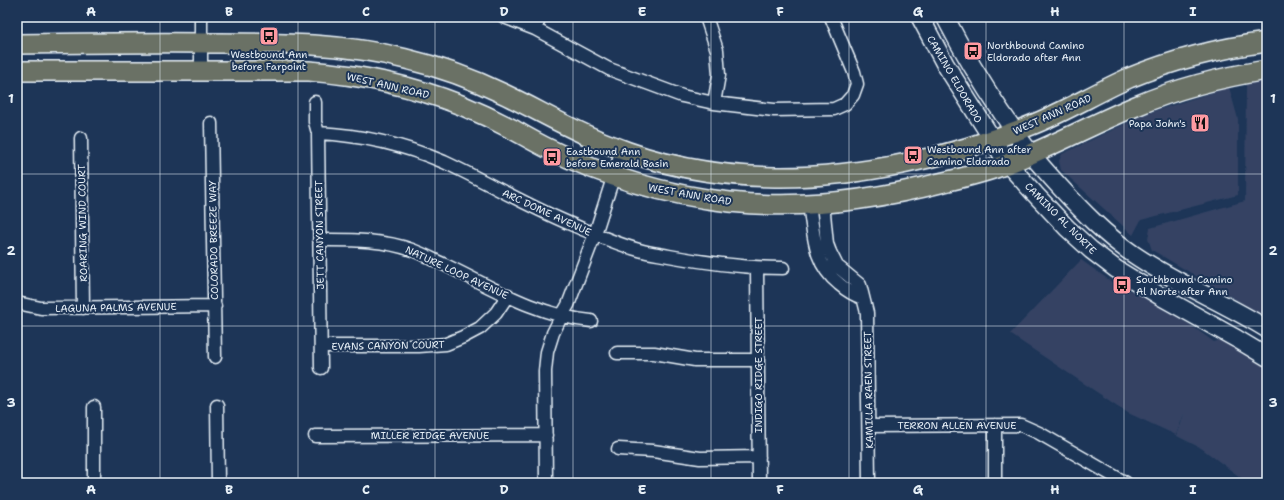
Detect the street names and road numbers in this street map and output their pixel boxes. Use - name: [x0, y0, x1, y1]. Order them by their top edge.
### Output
- street label: CAMINO ELDORADO: [924, 33, 985, 125]
- street label: WEST ANN ROAD: [345, 70, 431, 101]
- street label: WEST ANN ROAD: [1011, 91, 1094, 138]
- street label: ROARING WIND COURT: [75, 164, 90, 282]
- street label: COLORADO BREEZE WAY: [206, 180, 221, 300]
- street label: JETT CANYON STREET: [312, 180, 327, 290]
- street label: CAMINO AL NORTE: [1022, 180, 1099, 257]
- street label: WEST ANN ROAD: [647, 181, 733, 208]
- street label: ARC DOME AVENUE: [500, 186, 593, 239]
- street label: NATURE LOOP AVENUE: [403, 243, 510, 302]
- street label: LAGUNA PALMS AVENUE: [55, 300, 177, 315]
- street label: INDIGO RIDGE STREET: [752, 317, 765, 433]
- street label: KAMILLA RAEN STREET: [861, 331, 876, 449]
- street label: EVANS CANYON COURT: [331, 338, 445, 353]
- street label: TERRON ALLEN AVENUE: [898, 419, 1016, 432]
- street label: MILLER RIDGE AVENUE: [371, 429, 489, 442]

